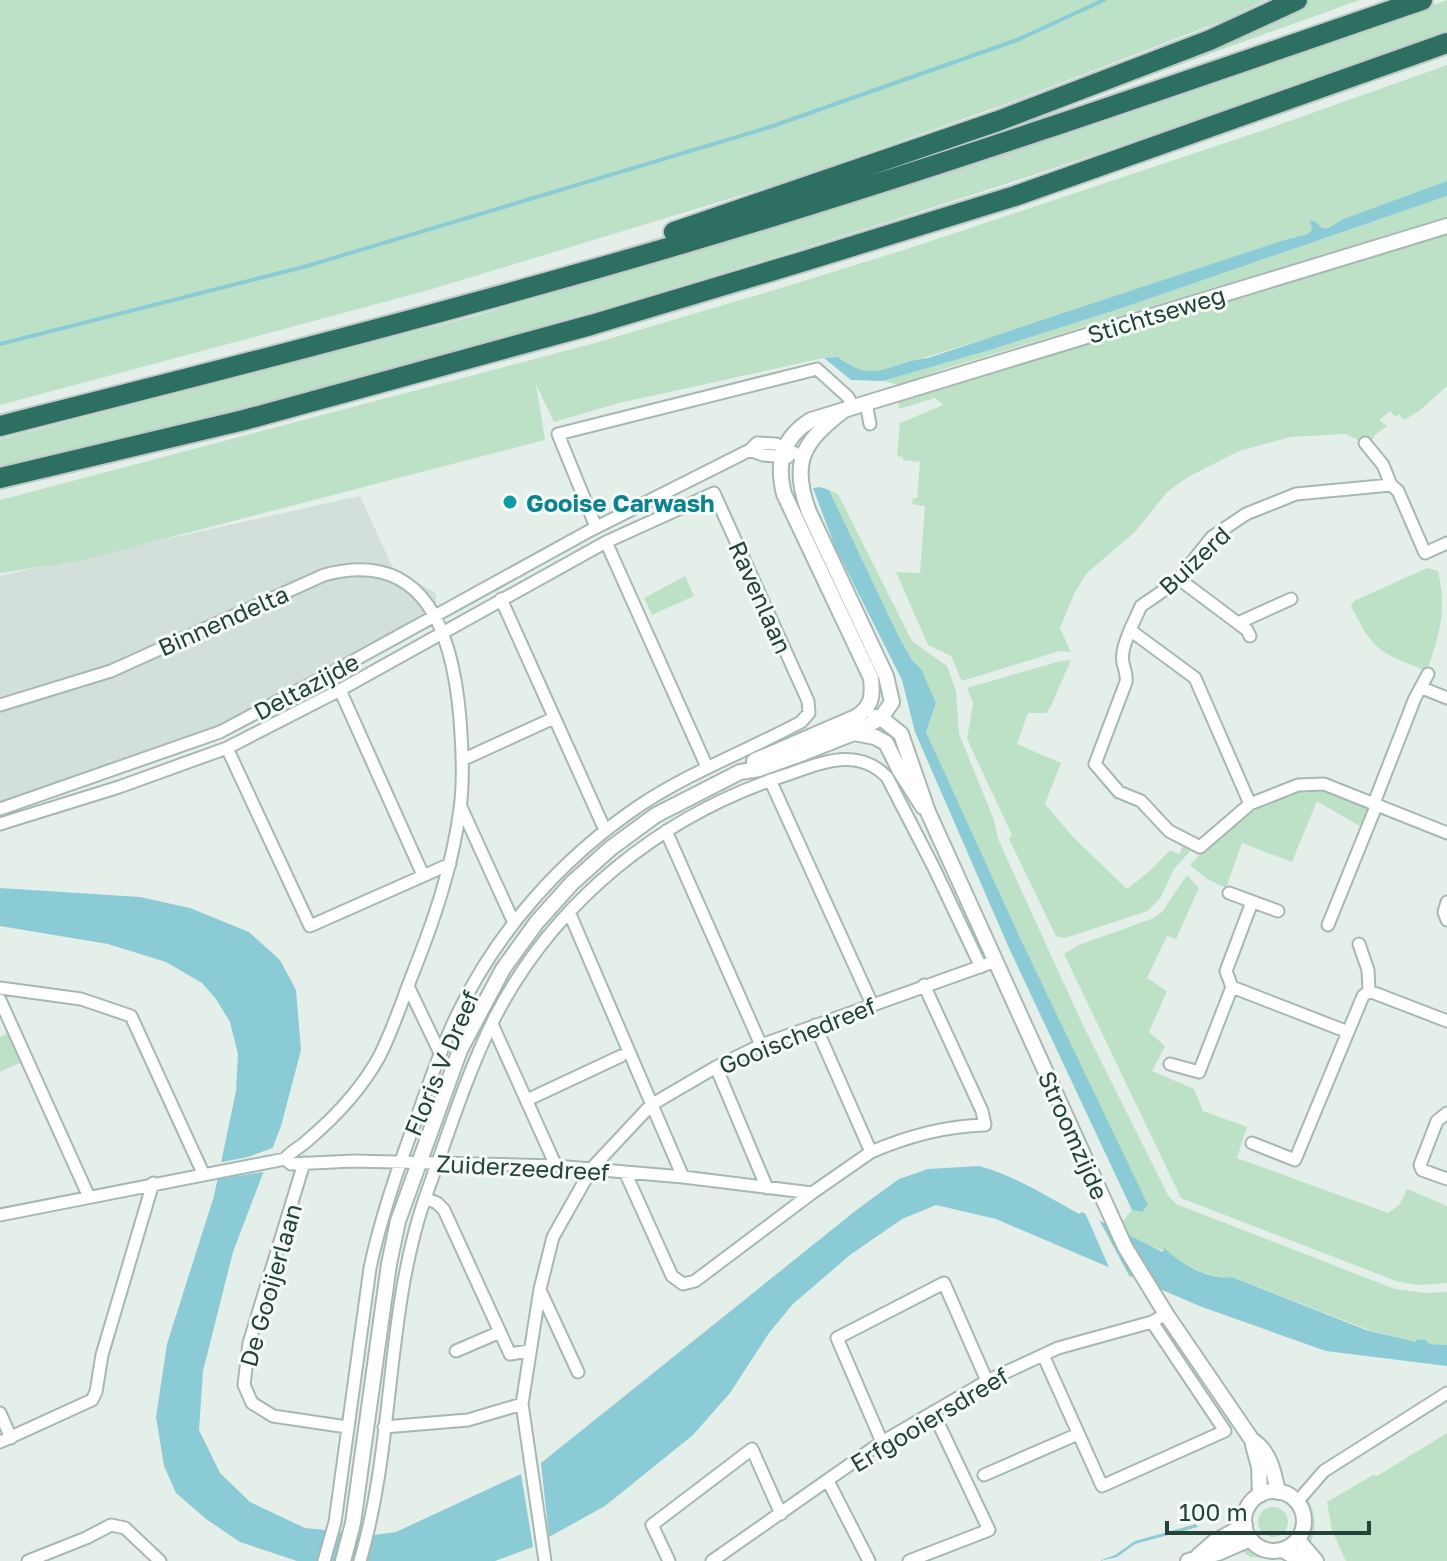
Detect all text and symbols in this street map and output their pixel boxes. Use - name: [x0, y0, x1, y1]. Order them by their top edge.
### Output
- street label: Stichtseweg: [1084, 279, 1228, 349]
- place label: Gooise Carwash: [526, 488, 715, 517]
- marker: Gooise Carwash: [501, 493, 519, 511]
- street label: Buizerd: [1152, 520, 1236, 600]
- street label: Ravenlaan: [723, 536, 799, 658]
- street label: Binnendelta: [153, 578, 293, 662]
- street label: Deltazijde: [248, 646, 364, 726]
- street label: Floris V Dreef: [397, 986, 485, 1140]
- street label: Gooischedreef: [714, 990, 880, 1080]
- street label: Stroomzijde: [1033, 1066, 1115, 1204]
- street label: Zuiderzeedreef: [436, 1148, 611, 1186]
- street label: De Gooijerlaan: [233, 1200, 307, 1370]
- street label: Erfgooiersdreef: [845, 1360, 1013, 1478]
- scale bar: [1167, 1485, 1369, 1535]
- text: 100 m: [1179, 1497, 1248, 1526]

